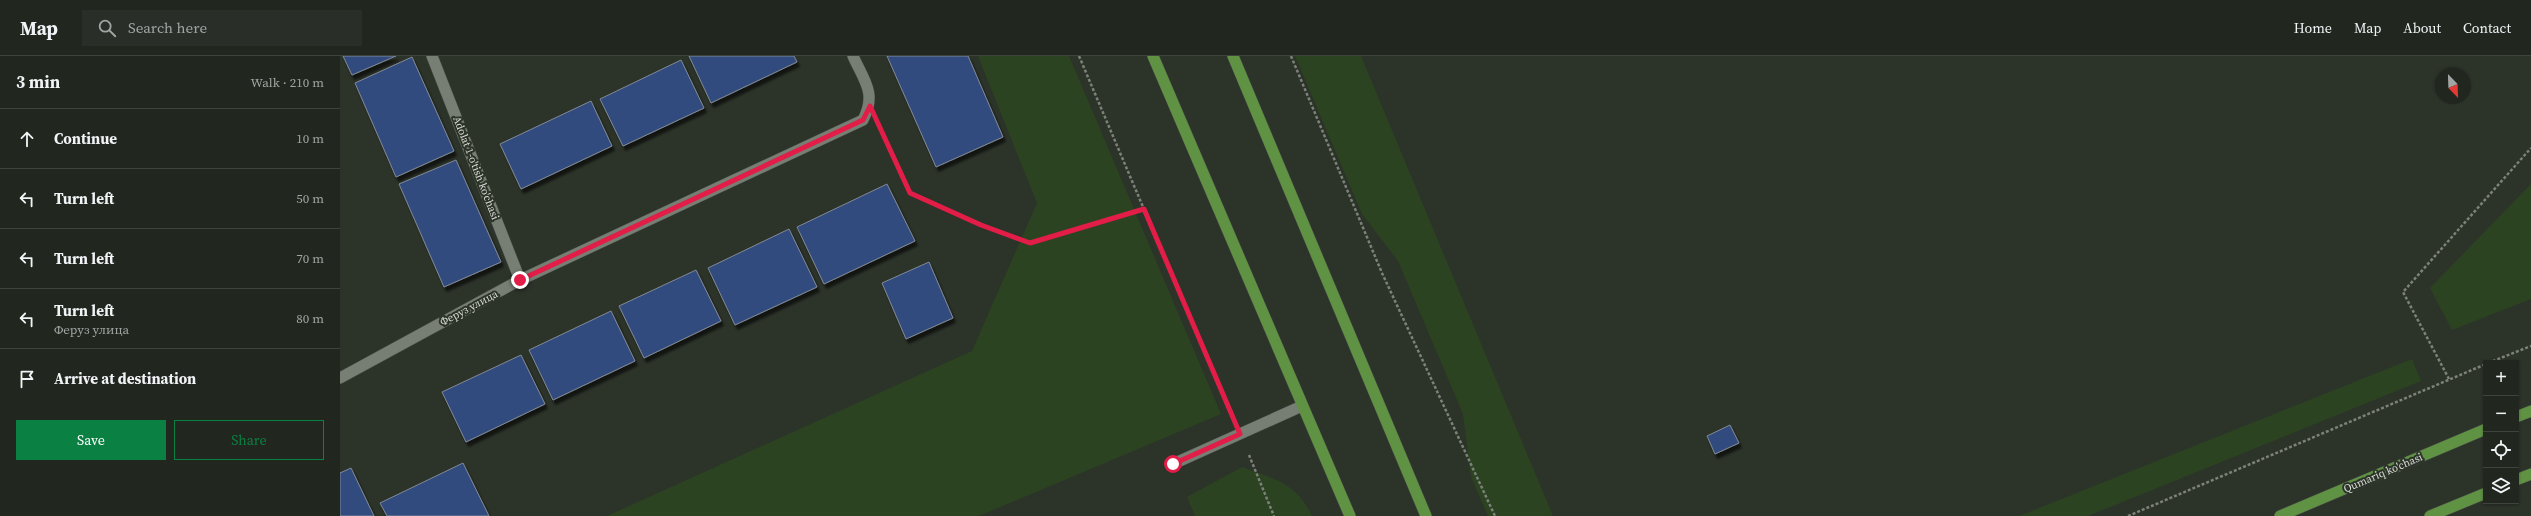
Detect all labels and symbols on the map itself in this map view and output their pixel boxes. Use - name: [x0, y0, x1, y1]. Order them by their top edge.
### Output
- north arrow: [2435, 68, 2471, 104]
- street label: Adolat 1-o'tish ko'chasi: [449, 114, 503, 222]
- route end: [511, 271, 529, 289]
- street label: Феруз улица: [437, 286, 501, 330]
- street label: Qumariq ko'chasi: [2341, 450, 2425, 496]
- route start: [1164, 455, 1182, 473]

